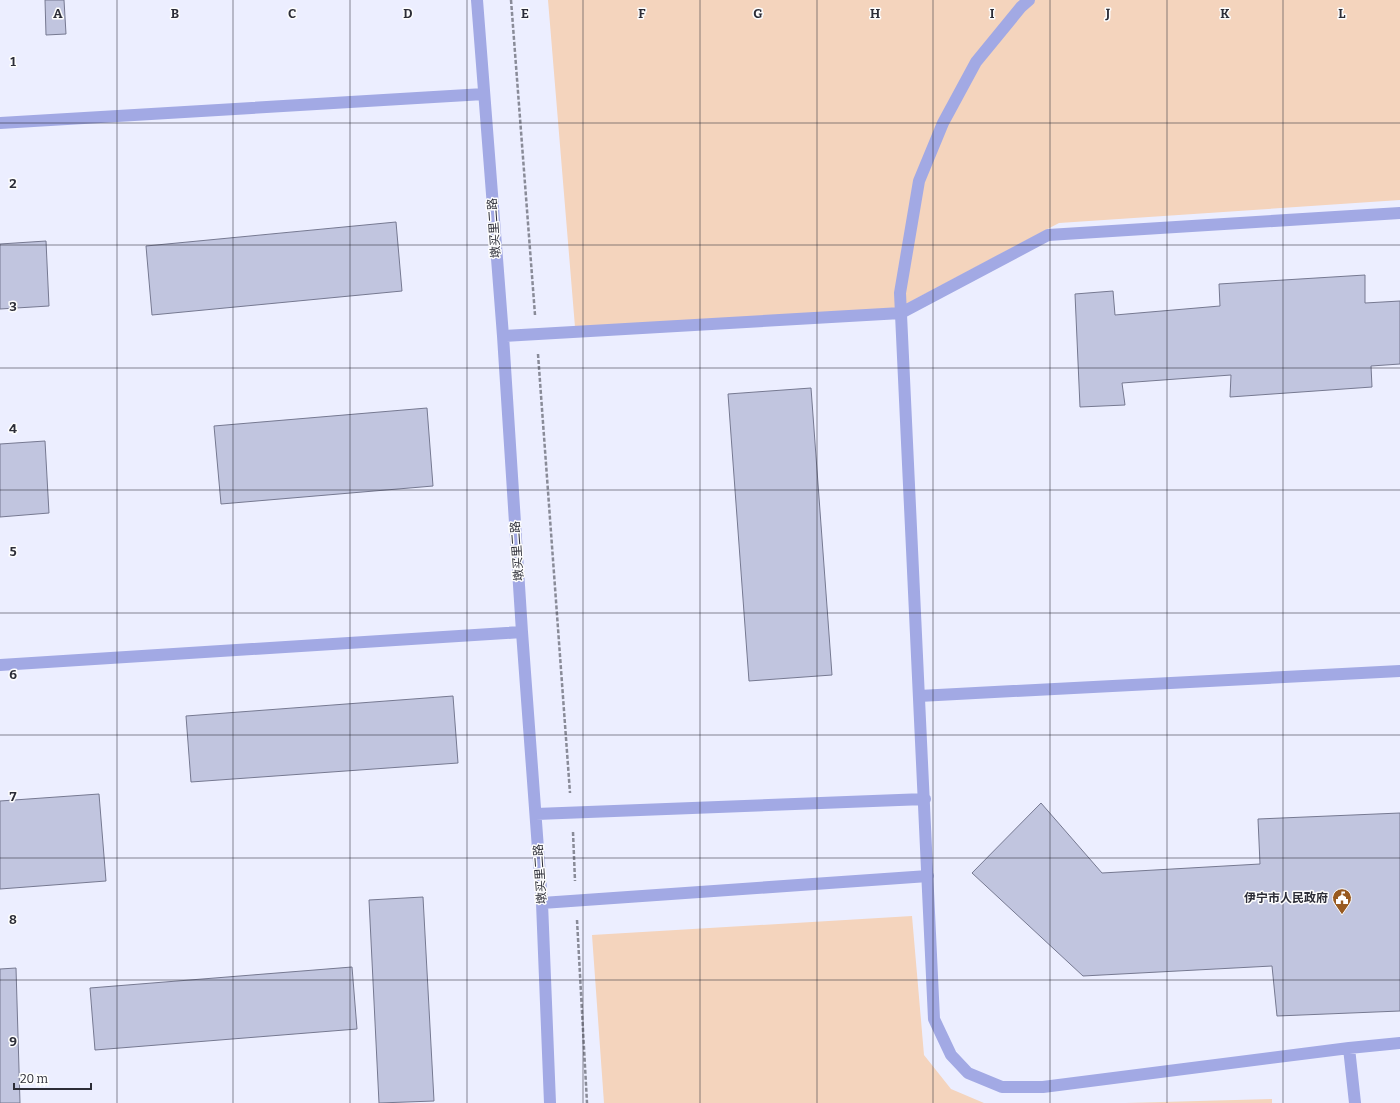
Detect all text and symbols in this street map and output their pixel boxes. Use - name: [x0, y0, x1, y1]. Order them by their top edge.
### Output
- text: A: [53, 6, 63, 21]
- text: B: [171, 6, 179, 21]
- text: C: [288, 6, 296, 21]
- text: D: [403, 6, 413, 21]
- text: E: [521, 6, 529, 21]
- text: F: [638, 6, 646, 21]
- text: G: [753, 6, 763, 21]
- text: H: [870, 6, 880, 21]
- text: I: [990, 6, 995, 21]
- text: J: [1105, 6, 1111, 21]
- text: K: [1220, 6, 1230, 21]
- text: L: [1338, 6, 1346, 21]
- text: 1: [10, 54, 16, 69]
- text: 2: [9, 176, 17, 191]
- street label: 墩买里二路: [485, 198, 503, 258]
- text: 3: [9, 299, 17, 314]
- text: 4: [9, 421, 17, 436]
- street label: 墩买里二路: [508, 521, 526, 581]
- text: 5: [9, 544, 17, 559]
- text: 6: [9, 667, 17, 682]
- text: 7: [10, 789, 17, 804]
- street label: 墩买里二路: [531, 844, 549, 904]
- public building icon: 伊宁市人民政府: [1331, 887, 1353, 915]
- place label: 伊宁市人民政府: [1244, 891, 1328, 905]
- text: 8: [9, 912, 17, 927]
- text: 9: [9, 1034, 17, 1049]
- scale bar: [14, 1065, 91, 1091]
- text: 20 m: [20, 1072, 49, 1086]

